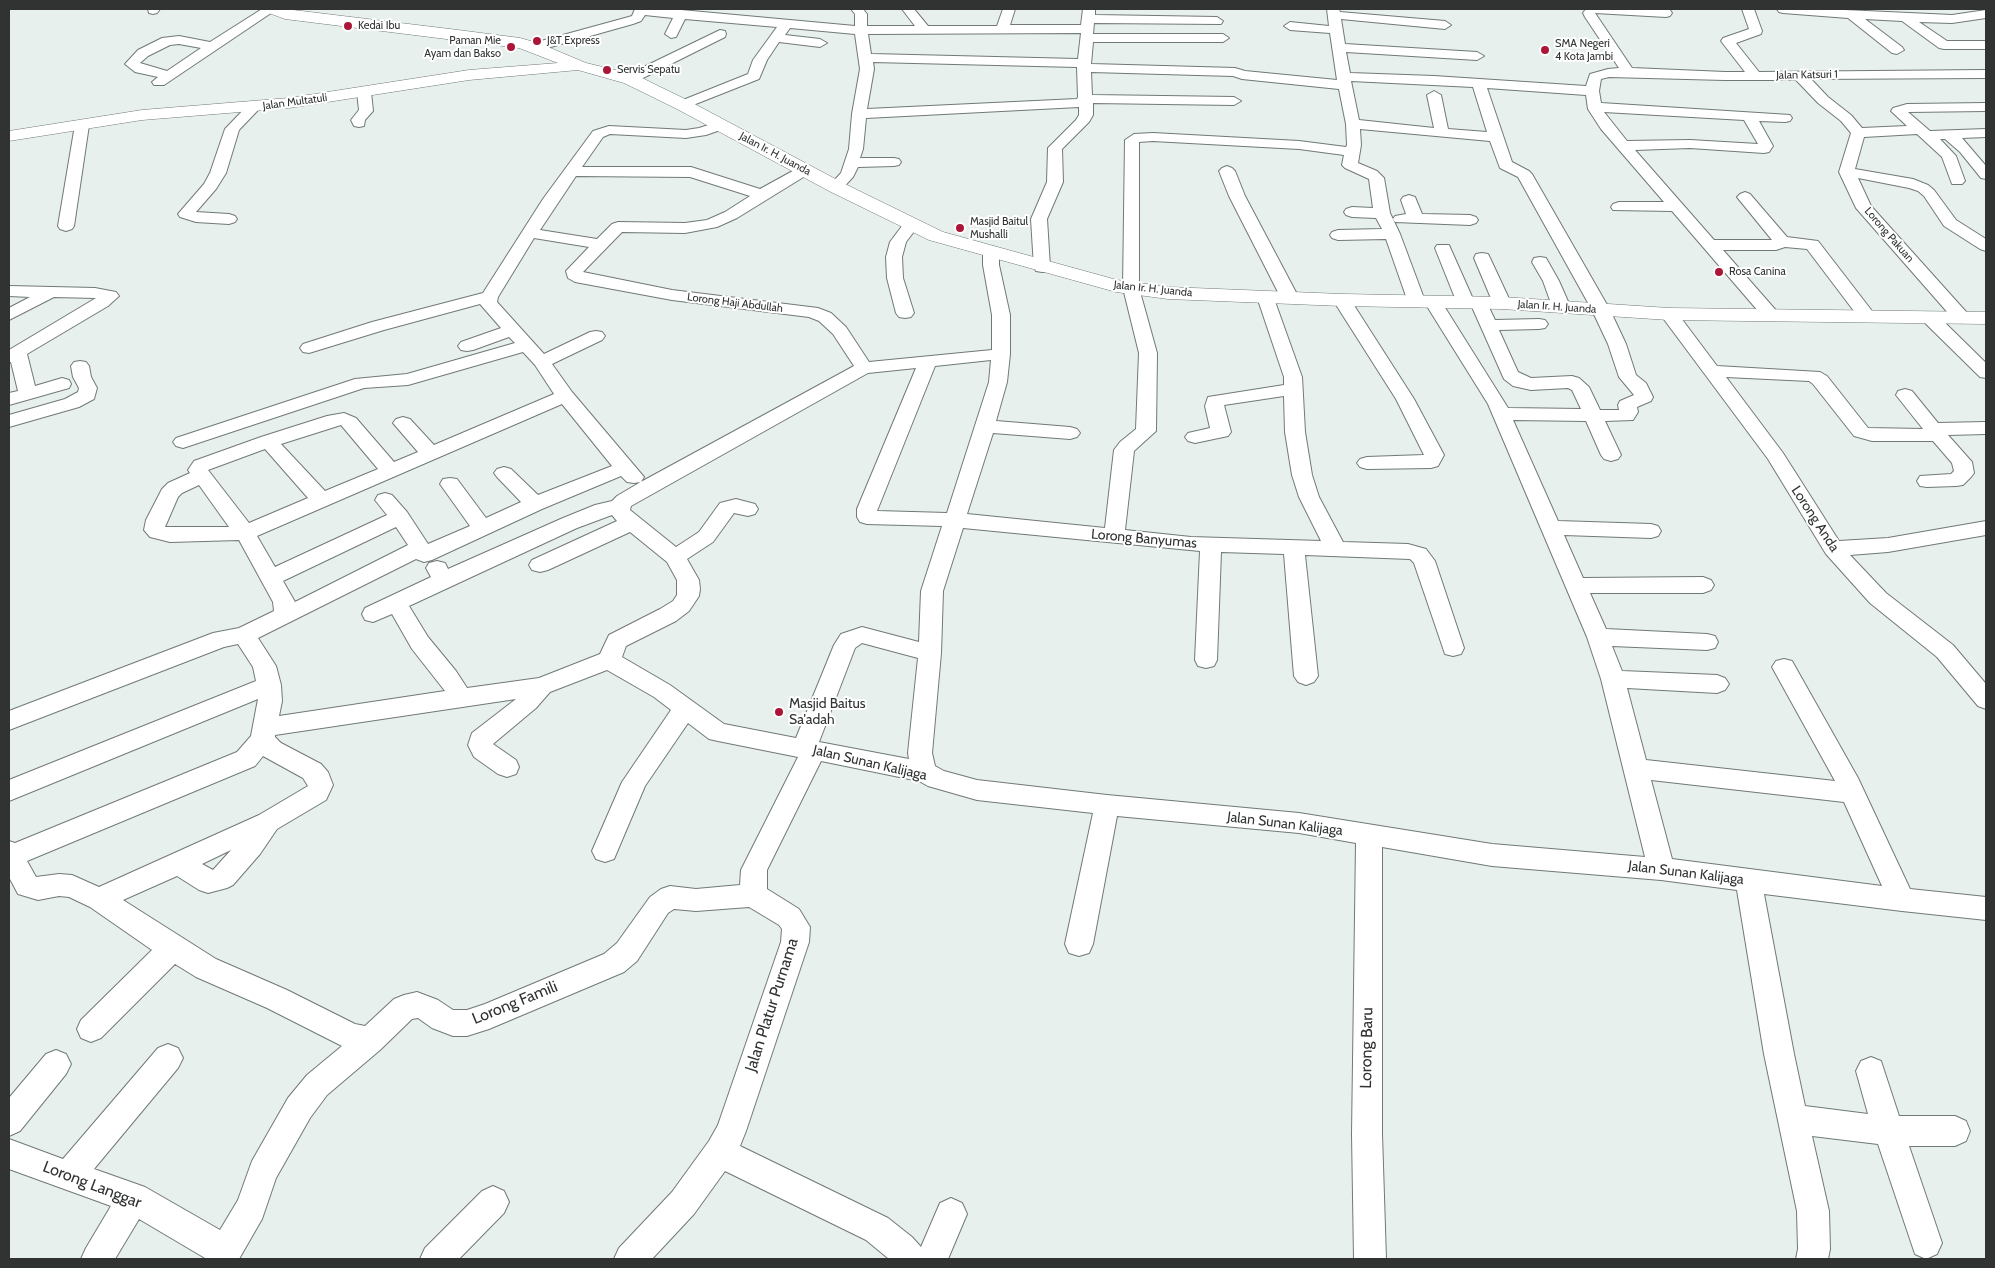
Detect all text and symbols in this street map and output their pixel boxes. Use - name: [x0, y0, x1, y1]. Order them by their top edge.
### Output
- place label: Kedai Ibu: [358, 19, 400, 33]
- marker: Kedai Ibu: [342, 20, 354, 32]
- place label: Paman Mie Ayam dan Bakso: [424, 34, 501, 60]
- place label: J&T Express: [547, 34, 600, 48]
- marker: J&T Express: [531, 35, 543, 47]
- place label: SMA Negeri 4 Kota Jambi: [1555, 37, 1613, 63]
- marker: Paman Mie Ayam dan Bakso: [505, 41, 517, 53]
- marker: SMA Negeri 4 Kota Jambi: [1539, 44, 1551, 56]
- place label: Servis Sepatu: [617, 63, 680, 77]
- marker: Servis Sepatu: [601, 64, 613, 76]
- street label: Jalan Katsuri 1: [1776, 68, 1838, 82]
- street label: Jalan Multatuli: [262, 91, 328, 113]
- street label: Jalan Ir. H. Juanda: [737, 130, 813, 178]
- street label: Lorong Pakuan: [1862, 205, 1916, 265]
- place label: Masjid Baitul Mushalli: [970, 215, 1028, 241]
- marker: Masjid Baitul Mushalli: [954, 222, 966, 234]
- place label: Rosa Canina: [1729, 265, 1786, 279]
- marker: Rosa Canina: [1713, 266, 1725, 278]
- street label: Jalan Ir. H. Juanda: [1113, 278, 1193, 300]
- street label: Lorong Haji Abdullah: [686, 291, 784, 315]
- street label: Jalan Ir. H. Juanda: [1517, 298, 1597, 316]
- street label: Lorong Anda: [1787, 483, 1843, 555]
- street label: Lorong Banyumas: [1090, 526, 1198, 552]
- place label: Masjid Baitus Sa'adah: [789, 696, 866, 729]
- marker: Masjid Baitus Sa'adah: [773, 706, 785, 718]
- street label: Jalan Sunan Kalijaga: [811, 742, 929, 784]
- street label: Jalan Sunan Kalijaga: [1226, 809, 1344, 839]
- street label: Jalan Sunan Kalijaga: [1627, 858, 1745, 888]
- street label: Jalan Platur Purnama: [741, 936, 803, 1074]
- street label: Lorong Famili: [469, 977, 561, 1029]
- street label: Lorong Baru: [1357, 1007, 1377, 1089]
- street label: Lorong Langgar: [40, 1157, 144, 1213]

